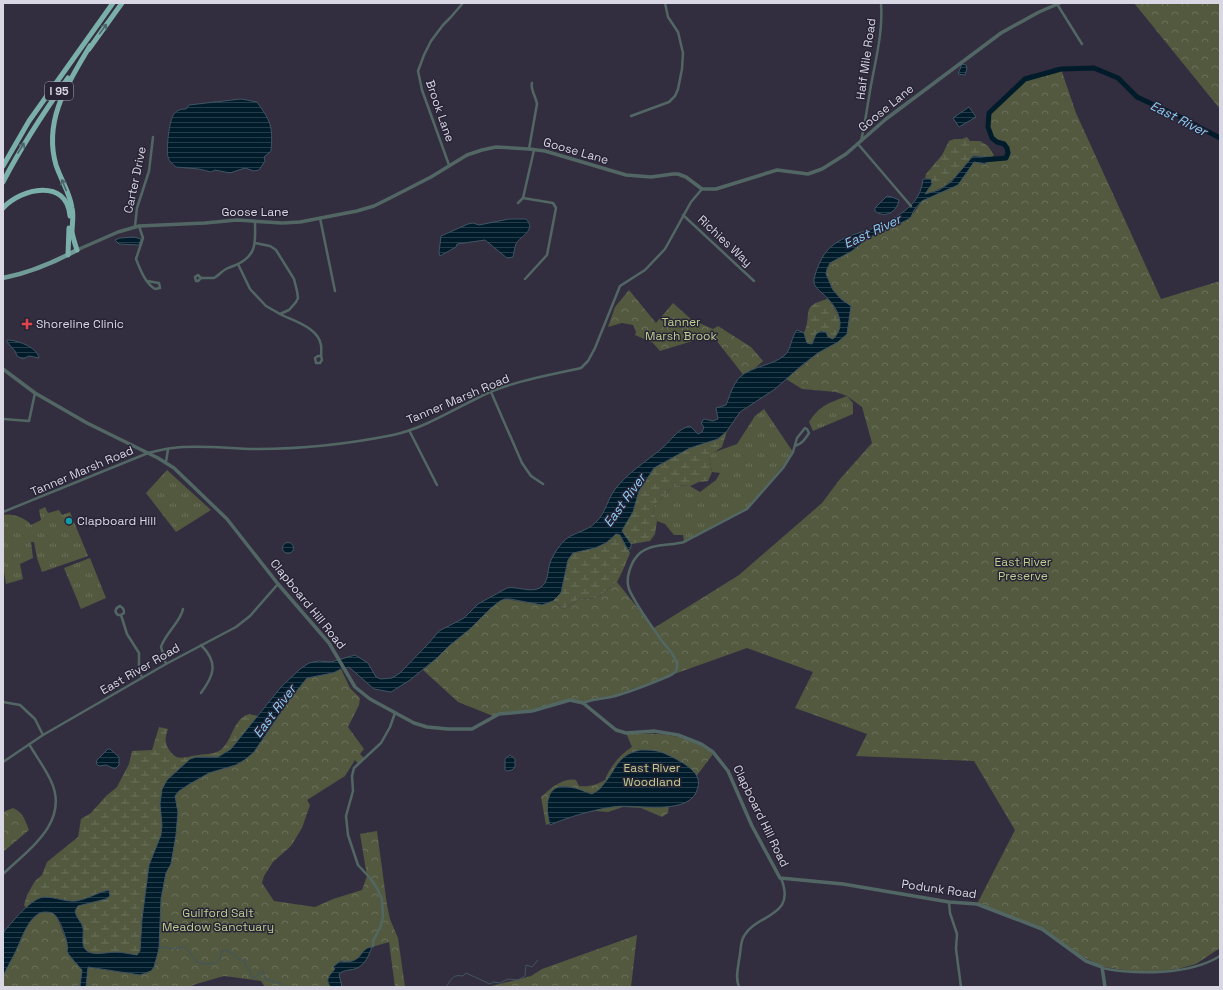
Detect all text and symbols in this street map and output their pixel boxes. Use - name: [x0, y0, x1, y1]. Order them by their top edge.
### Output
- street label: Half Mile Road: [852, 17, 880, 101]
- one-way arrow: [99, 24, 107, 35]
- street label: Brook Lane: [422, 78, 458, 144]
- street label: Goose Lane: [855, 81, 917, 135]
- road number: I 95: [45, 82, 73, 100]
- water label: East River: [1148, 97, 1212, 141]
- street label: Goose Lane: [542, 134, 610, 168]
- one-way arrow: [18, 142, 26, 154]
- street label: Carter Drive: [120, 145, 150, 215]
- one-way arrow: [59, 180, 67, 192]
- street label: Goose Lane: [221, 204, 289, 220]
- water label: East River: [841, 210, 906, 252]
- street label: Richies Way: [694, 212, 756, 270]
- park label: Tanner Marsh Brook: [645, 314, 718, 344]
- place label: Shoreline Clinic: [36, 316, 124, 332]
- marker: Shoreline Clinic: [21, 318, 33, 330]
- street label: Tanner Marsh Road: [404, 370, 512, 428]
- street label: Tanner Marsh Road: [28, 442, 136, 500]
- water label: East River: [599, 469, 651, 530]
- place label: Clapboard Hill: [77, 513, 156, 529]
- marker: Clapboard Hill: [64, 516, 74, 526]
- park label: East River Preserve: [995, 554, 1052, 584]
- street label: Clapboard Hill Road: [267, 556, 349, 652]
- street label: East River Road: [97, 640, 183, 698]
- water label: East River: [249, 680, 301, 741]
- park label: East River Woodland: [623, 760, 681, 790]
- street label: Clapboard Hill Road: [729, 762, 793, 870]
- street label: Podunk Road: [900, 876, 978, 902]
- park label: Guilford Salt Meadow Sanctuary: [162, 905, 274, 935]

